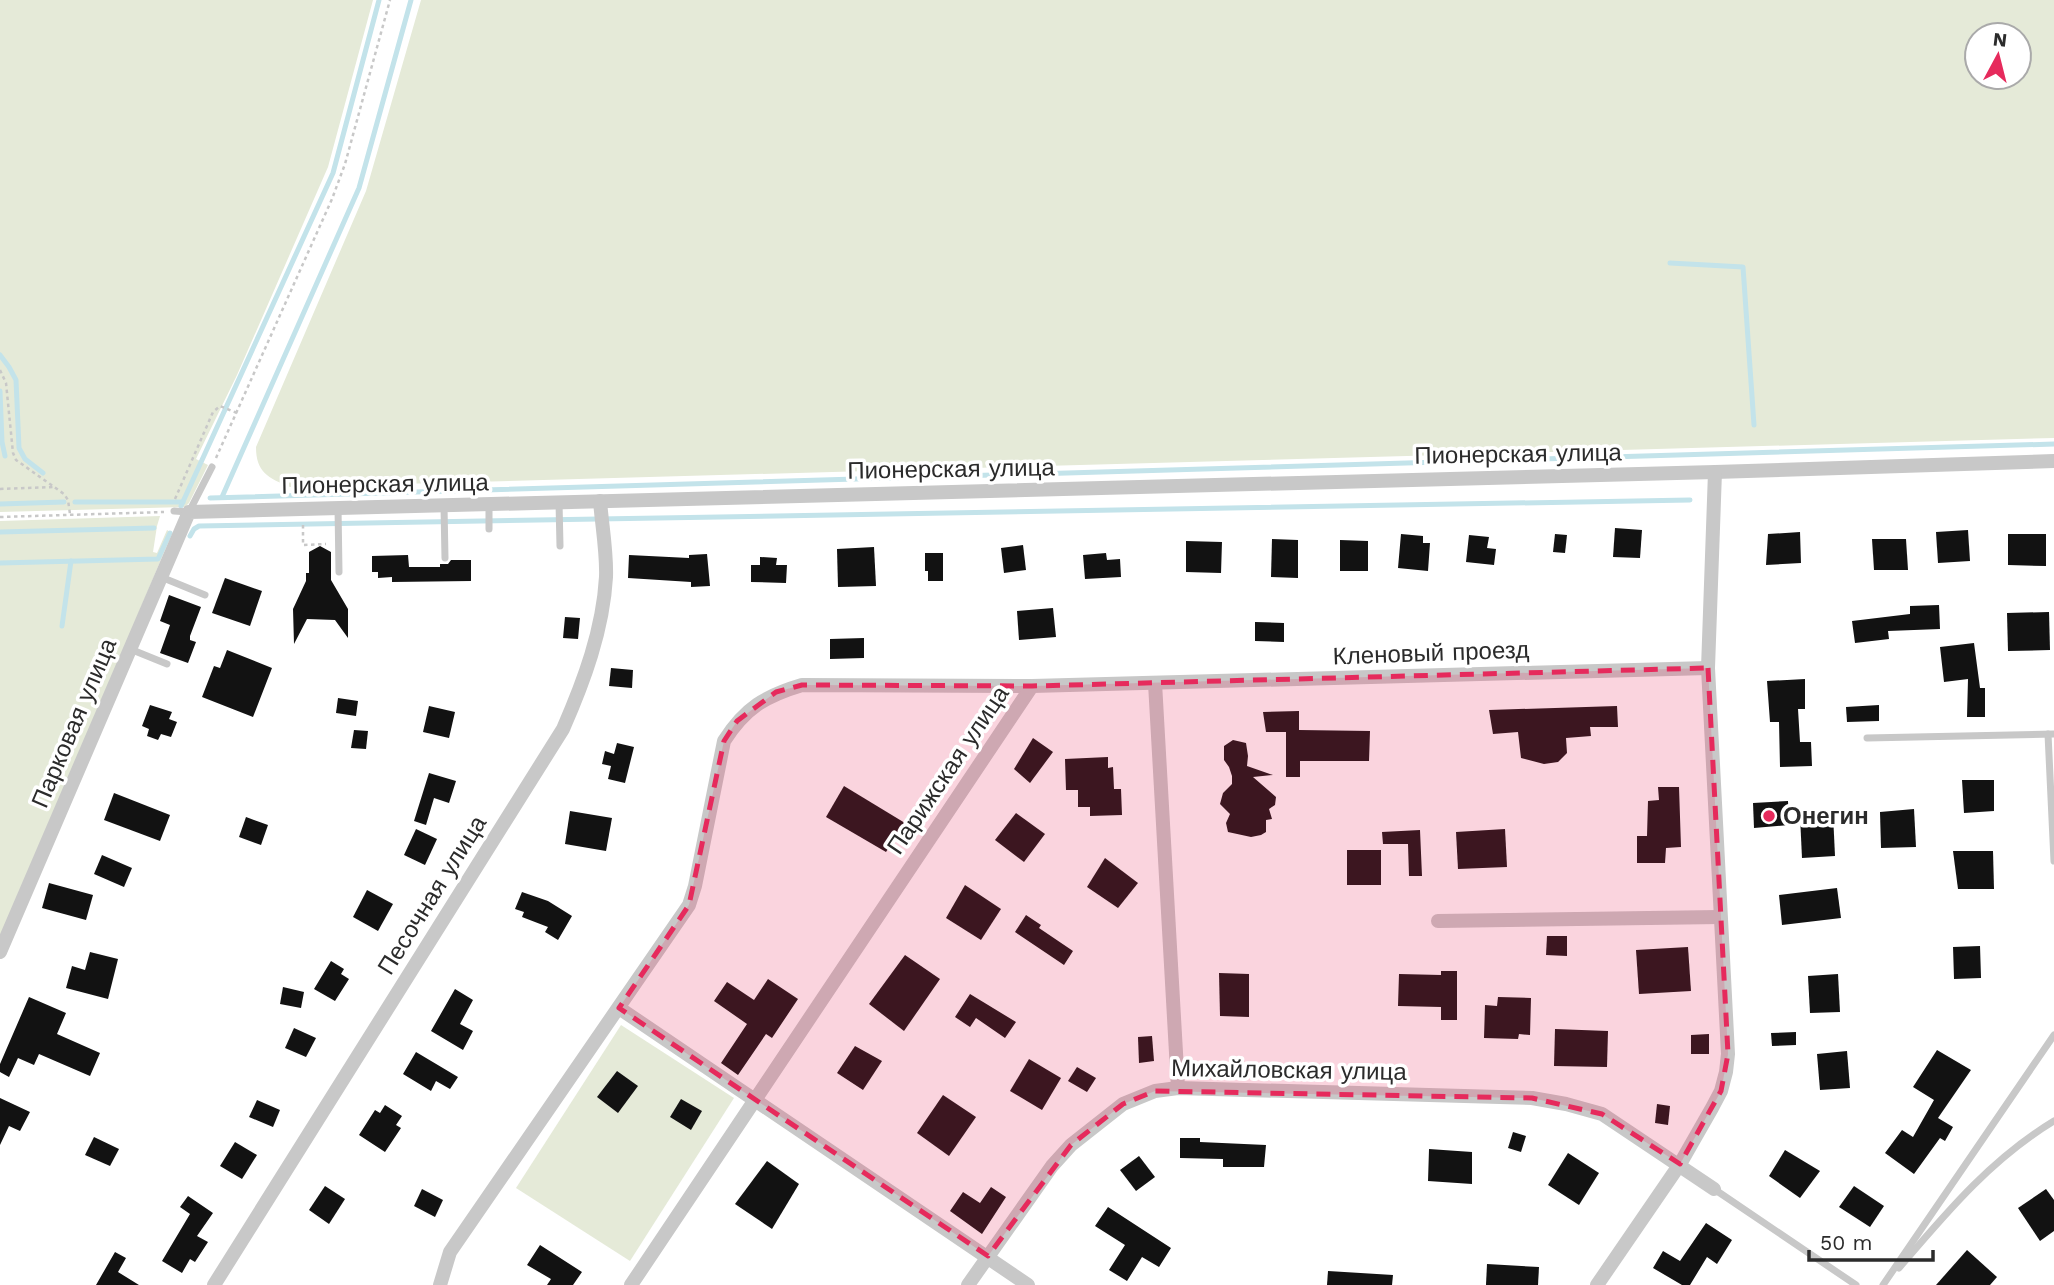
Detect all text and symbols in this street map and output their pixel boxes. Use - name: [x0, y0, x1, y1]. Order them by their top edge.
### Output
- north arrow: [1963, 21, 2033, 91]
- text: N: [1992, 27, 2008, 52]
- street label: Пионерская улица: [1414, 438, 1623, 470]
- street label: Пионерская улица: [847, 453, 1056, 485]
- street label: Пионерская улица: [281, 468, 490, 500]
- street label: Парковая улица: [26, 634, 123, 812]
- street label: Кленовый проезд: [1332, 636, 1530, 670]
- street label: Парижская улица: [881, 680, 1015, 859]
- place label: Онегин: [1783, 802, 1869, 830]
- marker: Онегин: [1761, 808, 1777, 824]
- street label: Песочная улица: [372, 810, 492, 980]
- street label: Михайловская улица: [1171, 1054, 1408, 1086]
- scale bar: [1809, 1218, 1933, 1262]
- text: 50 m: [1820, 1230, 1872, 1255]

